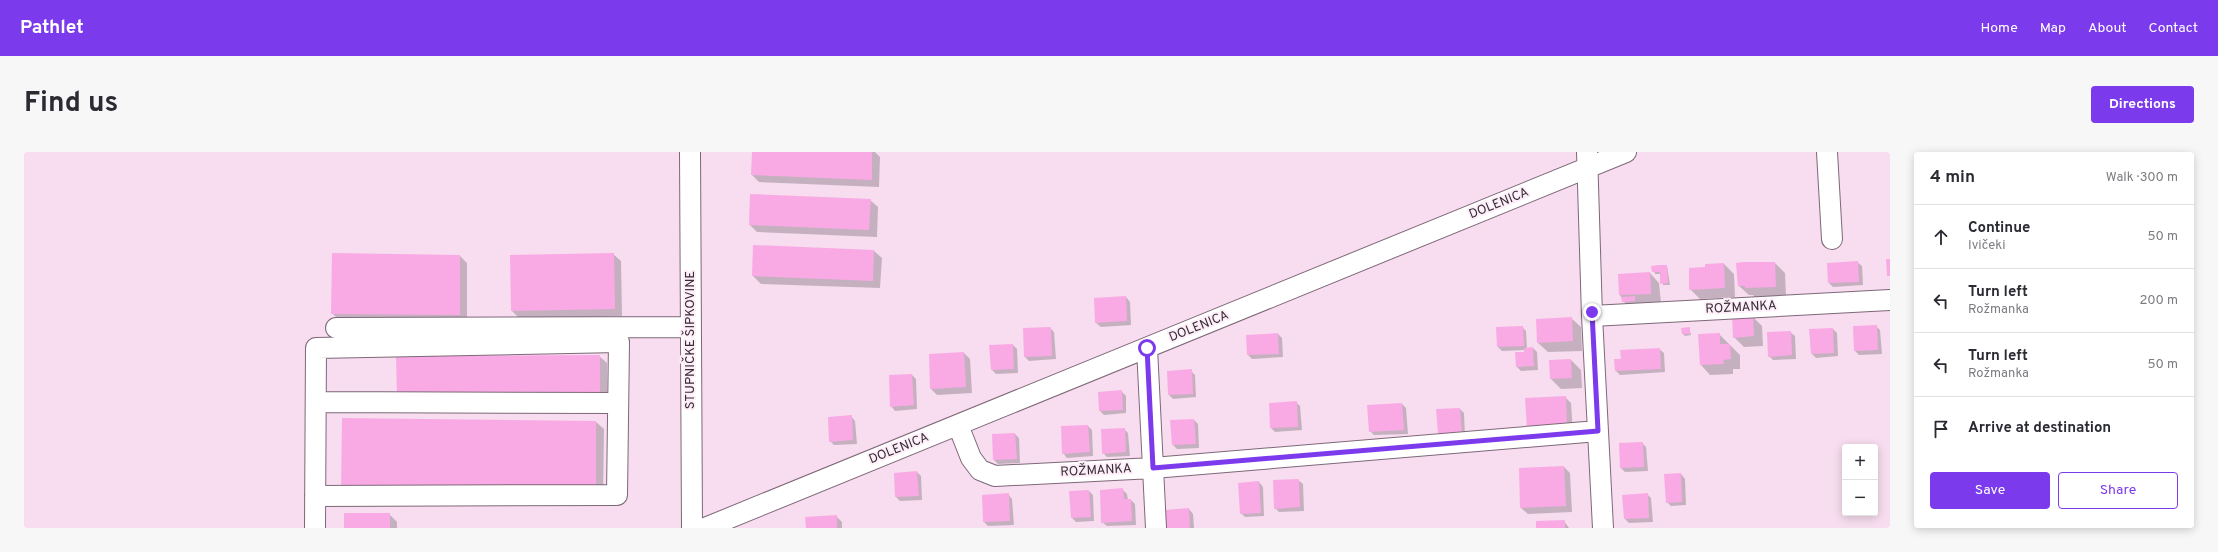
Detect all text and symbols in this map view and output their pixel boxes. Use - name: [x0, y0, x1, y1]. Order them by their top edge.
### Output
- text: Pathlet: [20, 16, 84, 40]
- text: Home: [1981, 20, 2018, 37]
- text: Map: [2040, 20, 2066, 37]
- text: About: [2088, 20, 2127, 37]
- text: Contact: [2149, 20, 2198, 37]
- text: Find us: [24, 86, 118, 122]
- button: Directions: [2091, 86, 2194, 123]
- text: 4 min: [1930, 167, 1975, 189]
- text: Walk · 300 m: [2106, 170, 2178, 186]
- street label: DOLENICA: [1467, 185, 1531, 223]
- text: Continue: [1968, 219, 2030, 238]
- icon: ahead: [1930, 226, 1952, 248]
- text: 50 m: [2148, 229, 2178, 245]
- text: Ivičeki: [1968, 238, 2006, 254]
- street label: STUPNIČKE ŠIPKOVINE: [681, 271, 699, 409]
- text: Turn left: [1968, 283, 2028, 302]
- icon: left: [1930, 290, 1952, 312]
- text: 200 m: [2139, 293, 2178, 309]
- street label: ROŽMANKA: [1705, 296, 1777, 318]
- text: Rožmanka: [1968, 302, 2029, 318]
- route end: [1583, 303, 1601, 321]
- street label: DOLENICA: [1167, 308, 1231, 346]
- route start: [1138, 339, 1156, 357]
- text: Turn left: [1968, 347, 2028, 366]
- icon: left: [1930, 354, 1952, 376]
- text: 50 m: [2148, 357, 2178, 373]
- text: Rožmanka: [1968, 366, 2029, 382]
- icon: arrive: [1930, 418, 1952, 440]
- text: Arrive at destination: [1968, 419, 2111, 438]
- street label: DOLENICA: [867, 430, 931, 468]
- map controls: [1842, 444, 1878, 516]
- button: +: [1842, 444, 1878, 480]
- street label: ROŽMANKA: [1060, 459, 1132, 481]
- button: Save: [1930, 472, 2050, 509]
- button: Share: [2058, 472, 2178, 509]
- button: −: [1842, 480, 1878, 516]

